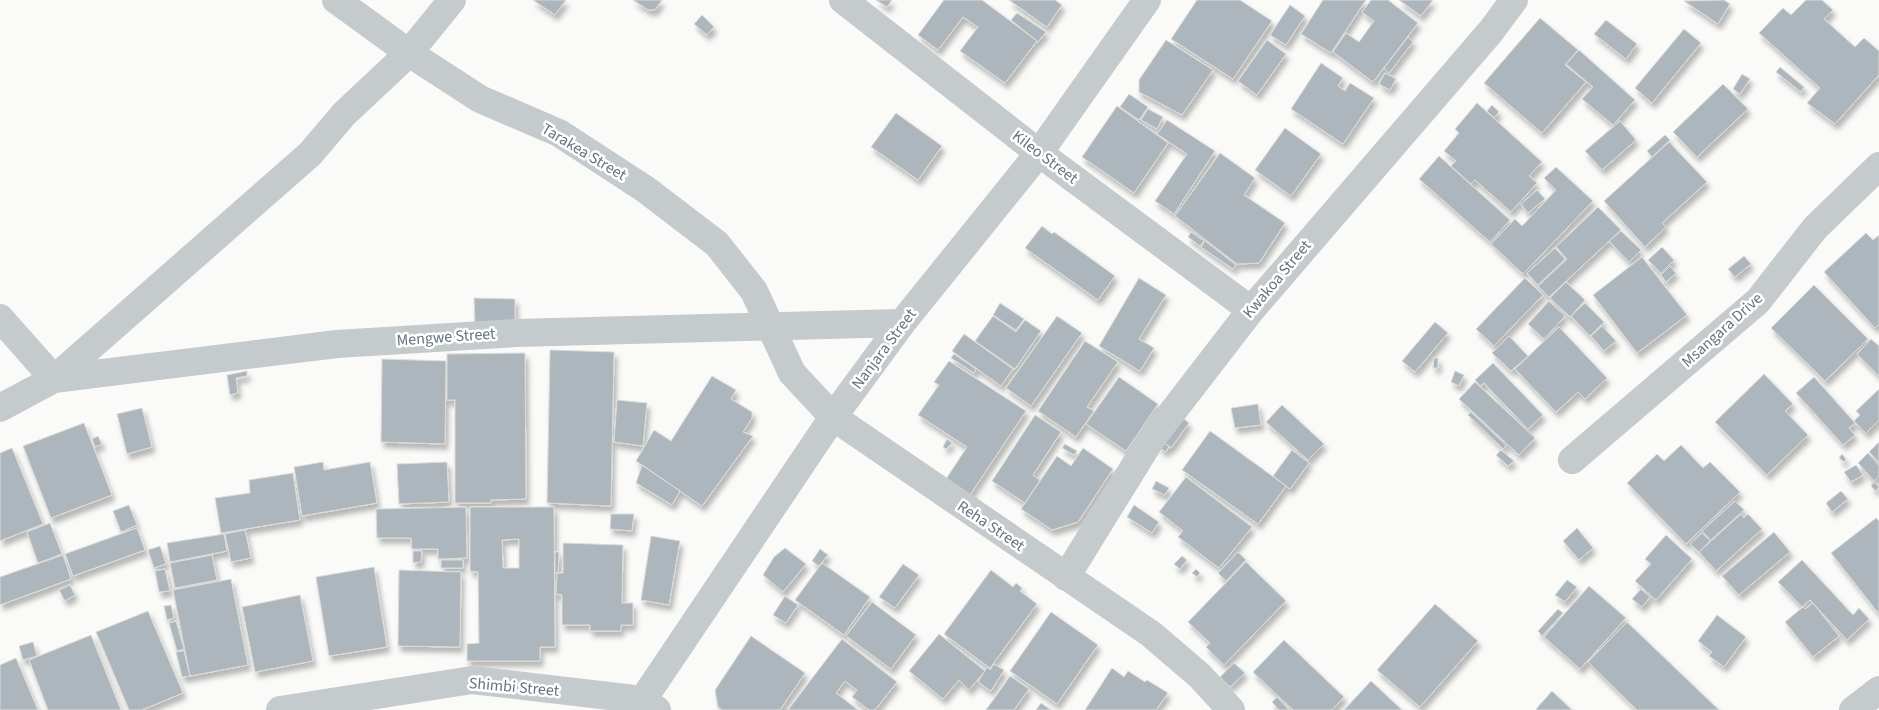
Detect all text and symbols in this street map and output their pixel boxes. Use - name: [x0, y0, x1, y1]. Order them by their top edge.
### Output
- street label: Tarakea Street: [537, 118, 631, 186]
- street label: Kileo Street: [1008, 125, 1083, 189]
- street label: Kwakoa Street: [1238, 235, 1317, 323]
- street label: Msangara Drive: [1677, 288, 1767, 372]
- street label: Nanjara Street: [846, 304, 922, 394]
- street label: Mengwe Street: [396, 323, 497, 351]
- street label: Reha Street: [953, 495, 1030, 557]
- street label: Shimbi Street: [468, 672, 561, 702]

